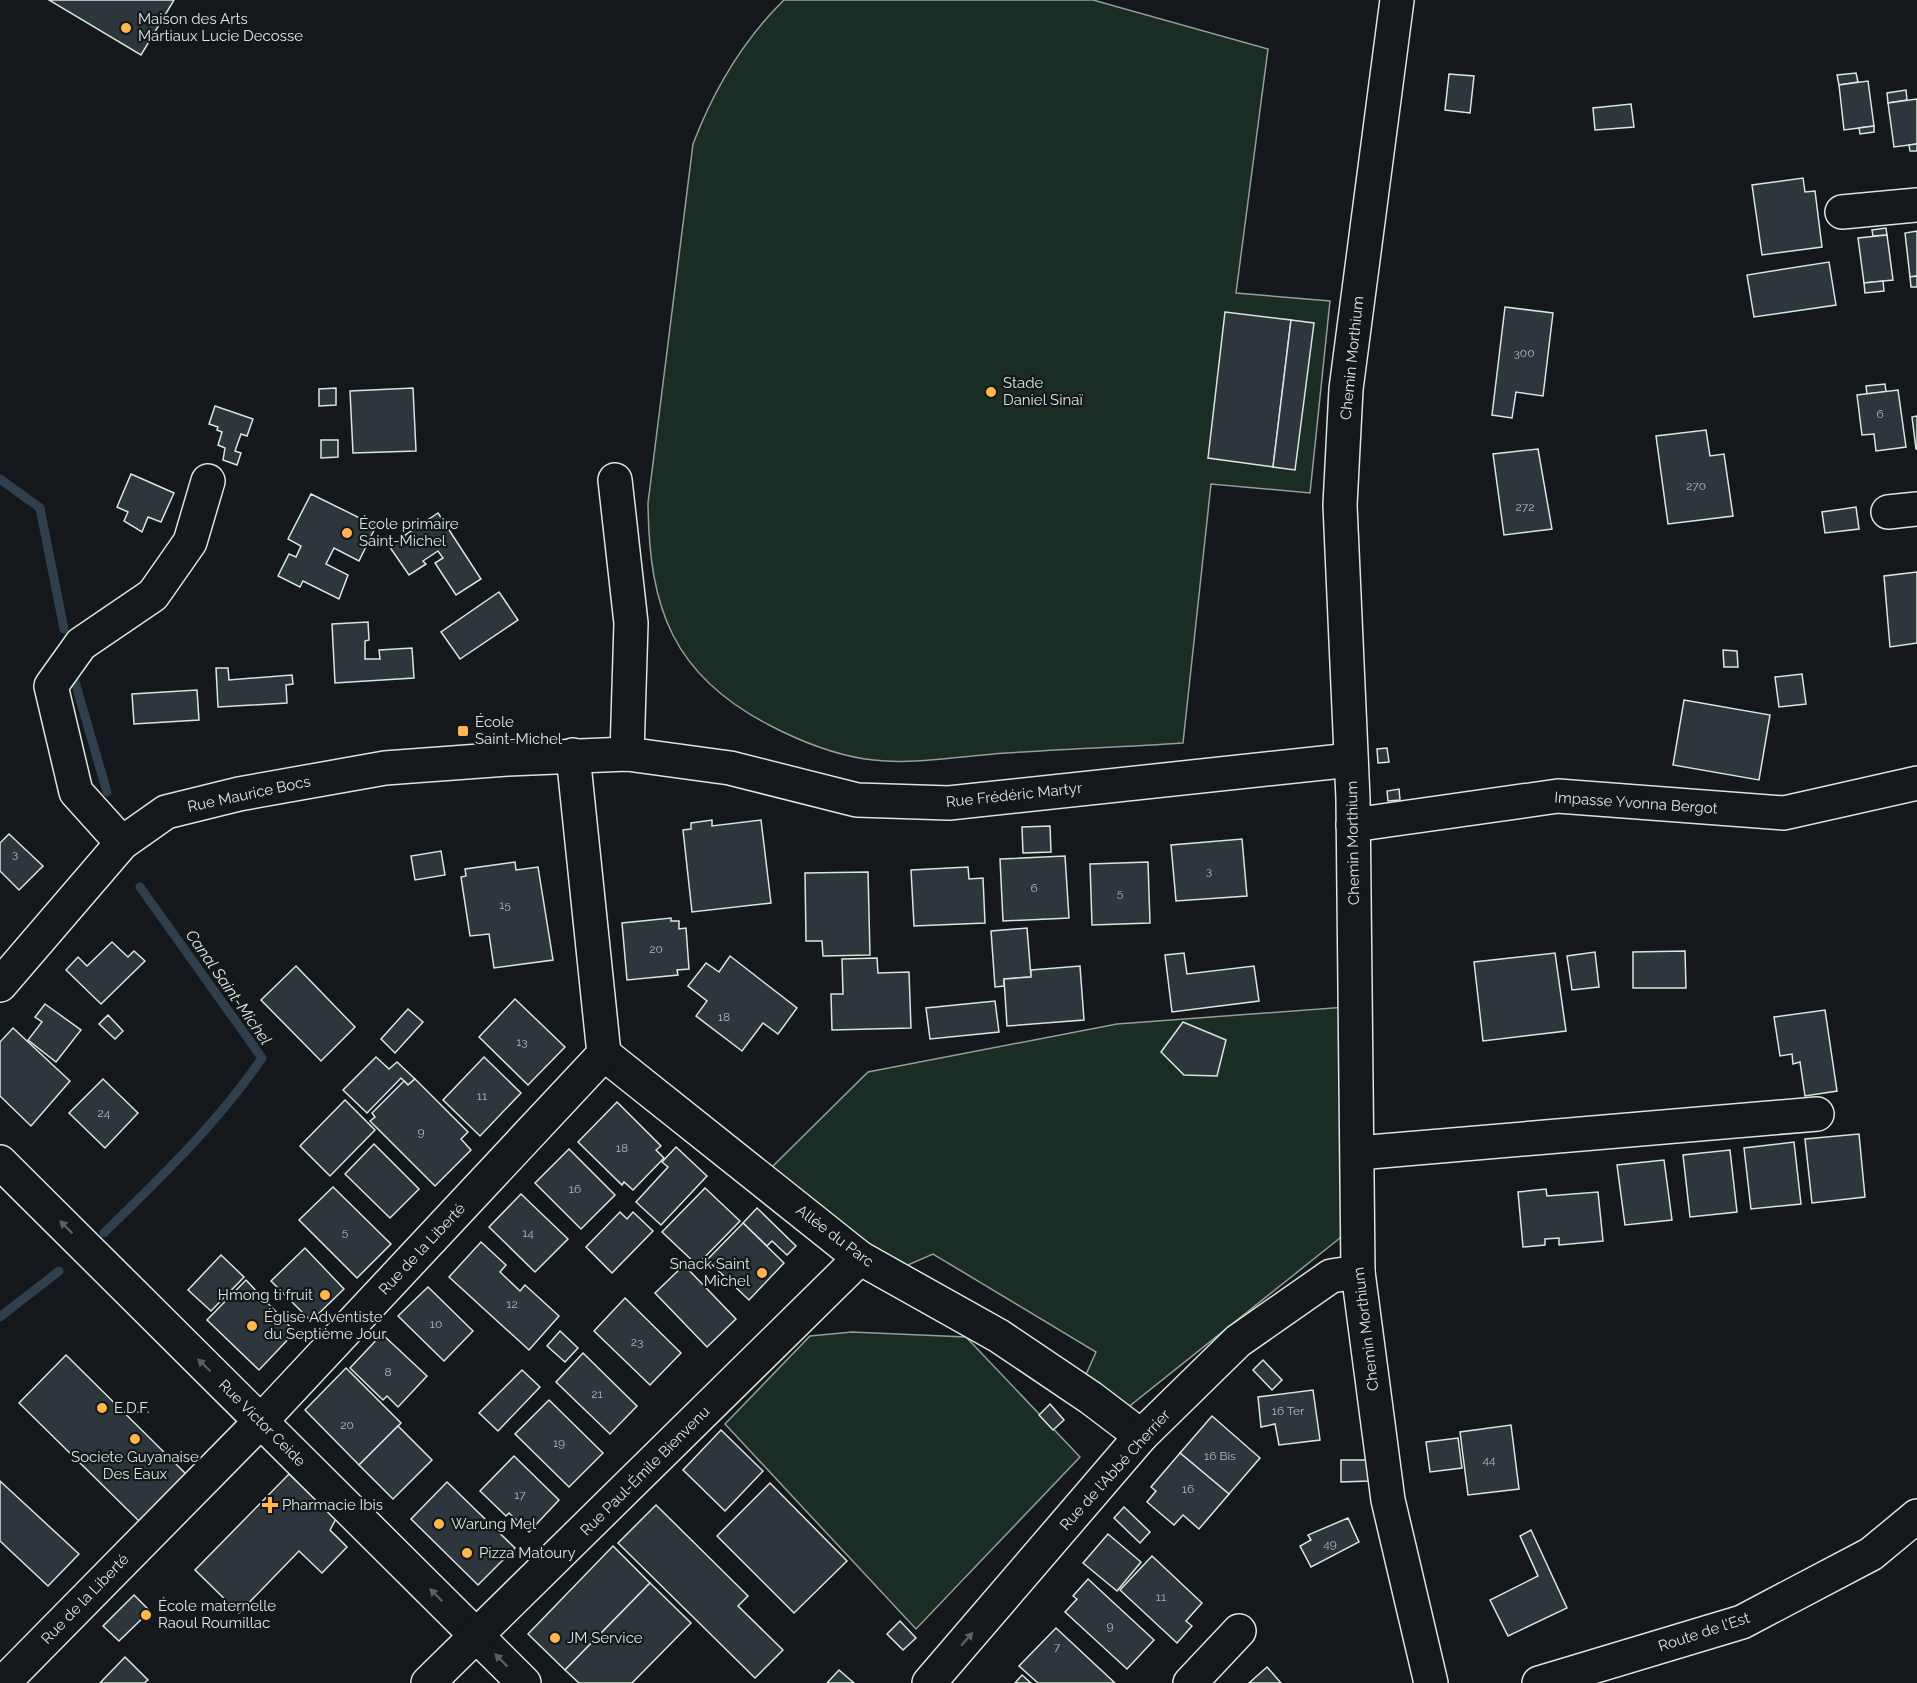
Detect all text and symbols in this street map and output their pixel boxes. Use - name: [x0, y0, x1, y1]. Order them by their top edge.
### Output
- place label: Maison des Arts Martiaux Lucie Decosse: [138, 10, 303, 45]
- marker: Maison des Arts Martiaux Lucie Decosse: [119, 21, 133, 35]
- street label: Chemin Morthium: [1337, 295, 1367, 421]
- house number: 300: [1513, 346, 1535, 360]
- place label: Stade Daniel Sinaï: [1003, 374, 1083, 409]
- marker: Stade Daniel Sinaï: [984, 385, 998, 399]
- house number: 6: [1876, 407, 1884, 421]
- house number: 270: [1686, 479, 1706, 493]
- house number: 272: [1516, 500, 1534, 514]
- place label: École primaire Saint-Michel: [359, 515, 459, 550]
- marker: École primaire Saint-Michel: [340, 526, 354, 540]
- place label: École Saint-Michel: [475, 713, 563, 748]
- marker: École Saint-Michel: [456, 724, 470, 738]
- street label: Rue Maurice Bocs: [186, 772, 312, 816]
- street label: Rue Frédéric Martyr: [945, 779, 1084, 811]
- street label: Chemin Morthium: [1343, 781, 1363, 905]
- street label: Impasse Yvonna Bergot: [1554, 788, 1718, 818]
- house number: 3: [12, 847, 18, 861]
- house number: 3: [1206, 864, 1212, 878]
- house number: 6: [1030, 881, 1038, 895]
- house number: 5: [1117, 886, 1124, 900]
- house number: 15: [499, 898, 511, 912]
- water label: Canal Saint-Michel: [182, 926, 275, 1048]
- house number: 20: [649, 942, 663, 956]
- house number: 18: [718, 1010, 730, 1024]
- house number: 13: [516, 1035, 528, 1049]
- house number: 11: [477, 1089, 487, 1103]
- house number: 24: [98, 1106, 111, 1120]
- house number: 9: [417, 1125, 425, 1139]
- house number: 18: [616, 1141, 628, 1155]
- house number: 16: [569, 1182, 581, 1196]
- street label: Rue de la Liberté: [375, 1199, 469, 1298]
- street label: Allée du Parc: [793, 1201, 877, 1271]
- one-way arrow: [59, 1220, 73, 1235]
- house number: 5: [342, 1225, 349, 1239]
- house number: 14: [522, 1226, 534, 1240]
- place label: Snack Saint Michel: [670, 1255, 751, 1290]
- marker: Snack Saint Michel: [755, 1266, 769, 1280]
- street label: Chemin Morthium: [1349, 1266, 1383, 1392]
- place label: Hmong ti fruit: [218, 1286, 313, 1304]
- marker: Hmong ti fruit: [318, 1288, 332, 1302]
- house number: 12: [506, 1297, 518, 1311]
- place label: Église Adventiste du Septième Jour: [264, 1308, 387, 1343]
- house number: 10: [430, 1317, 442, 1331]
- marker: Église Adventiste du Septième Jour: [245, 1319, 259, 1333]
- house number: 23: [631, 1335, 643, 1349]
- one-way arrow: [197, 1359, 211, 1373]
- house number: 8: [384, 1365, 392, 1379]
- street label: Rue Victor Ceide: [215, 1376, 309, 1470]
- house number: 21: [591, 1387, 603, 1401]
- place label: E.D.F.: [114, 1399, 150, 1417]
- marker: E.D.F.: [95, 1401, 109, 1415]
- street label: Rue Paul-Émile Bienvenu: [577, 1403, 713, 1539]
- house number: 16 Ter: [1272, 1404, 1305, 1418]
- street label: Rue de l'Abbé Cherrier: [1056, 1405, 1174, 1534]
- house number: 20: [340, 1418, 354, 1432]
- marker: Societe Guyanaise Des Eaux: [128, 1432, 142, 1446]
- house number: 19: [553, 1436, 565, 1450]
- place label: Societe Guyanaise Des Eaux: [71, 1448, 199, 1483]
- house number: 16 Bis: [1204, 1449, 1236, 1463]
- house number: 44: [1482, 1453, 1496, 1467]
- house number: 16: [1182, 1482, 1194, 1496]
- house number: 17: [514, 1488, 526, 1502]
- place label: Pharmacie Ibis: [282, 1496, 383, 1514]
- marker: Pharmacie Ibis: [263, 1498, 277, 1512]
- place label: Warung Mel: [451, 1515, 537, 1533]
- marker: Warung Mel: [432, 1517, 446, 1531]
- house number: 49: [1323, 1537, 1337, 1551]
- place label: Pizza Matoury: [479, 1544, 576, 1562]
- marker: Pizza Matoury: [460, 1546, 474, 1560]
- street label: Rue de la Liberté: [37, 1550, 133, 1648]
- one-way arrow: [429, 1589, 443, 1603]
- house number: 11: [1156, 1590, 1166, 1604]
- place label: École maternelle Raoul Roumillac: [158, 1597, 276, 1632]
- marker: École maternelle Raoul Roumillac: [139, 1608, 153, 1622]
- street label: Route de l'Est: [1656, 1609, 1752, 1655]
- house number: 9: [1106, 1619, 1114, 1633]
- place label: JM Service: [567, 1629, 643, 1647]
- marker: JM Service: [548, 1631, 562, 1645]
- one-way arrow: [960, 1632, 973, 1647]
- house number: 7: [1054, 1640, 1061, 1654]
- one-way arrow: [494, 1653, 508, 1667]

